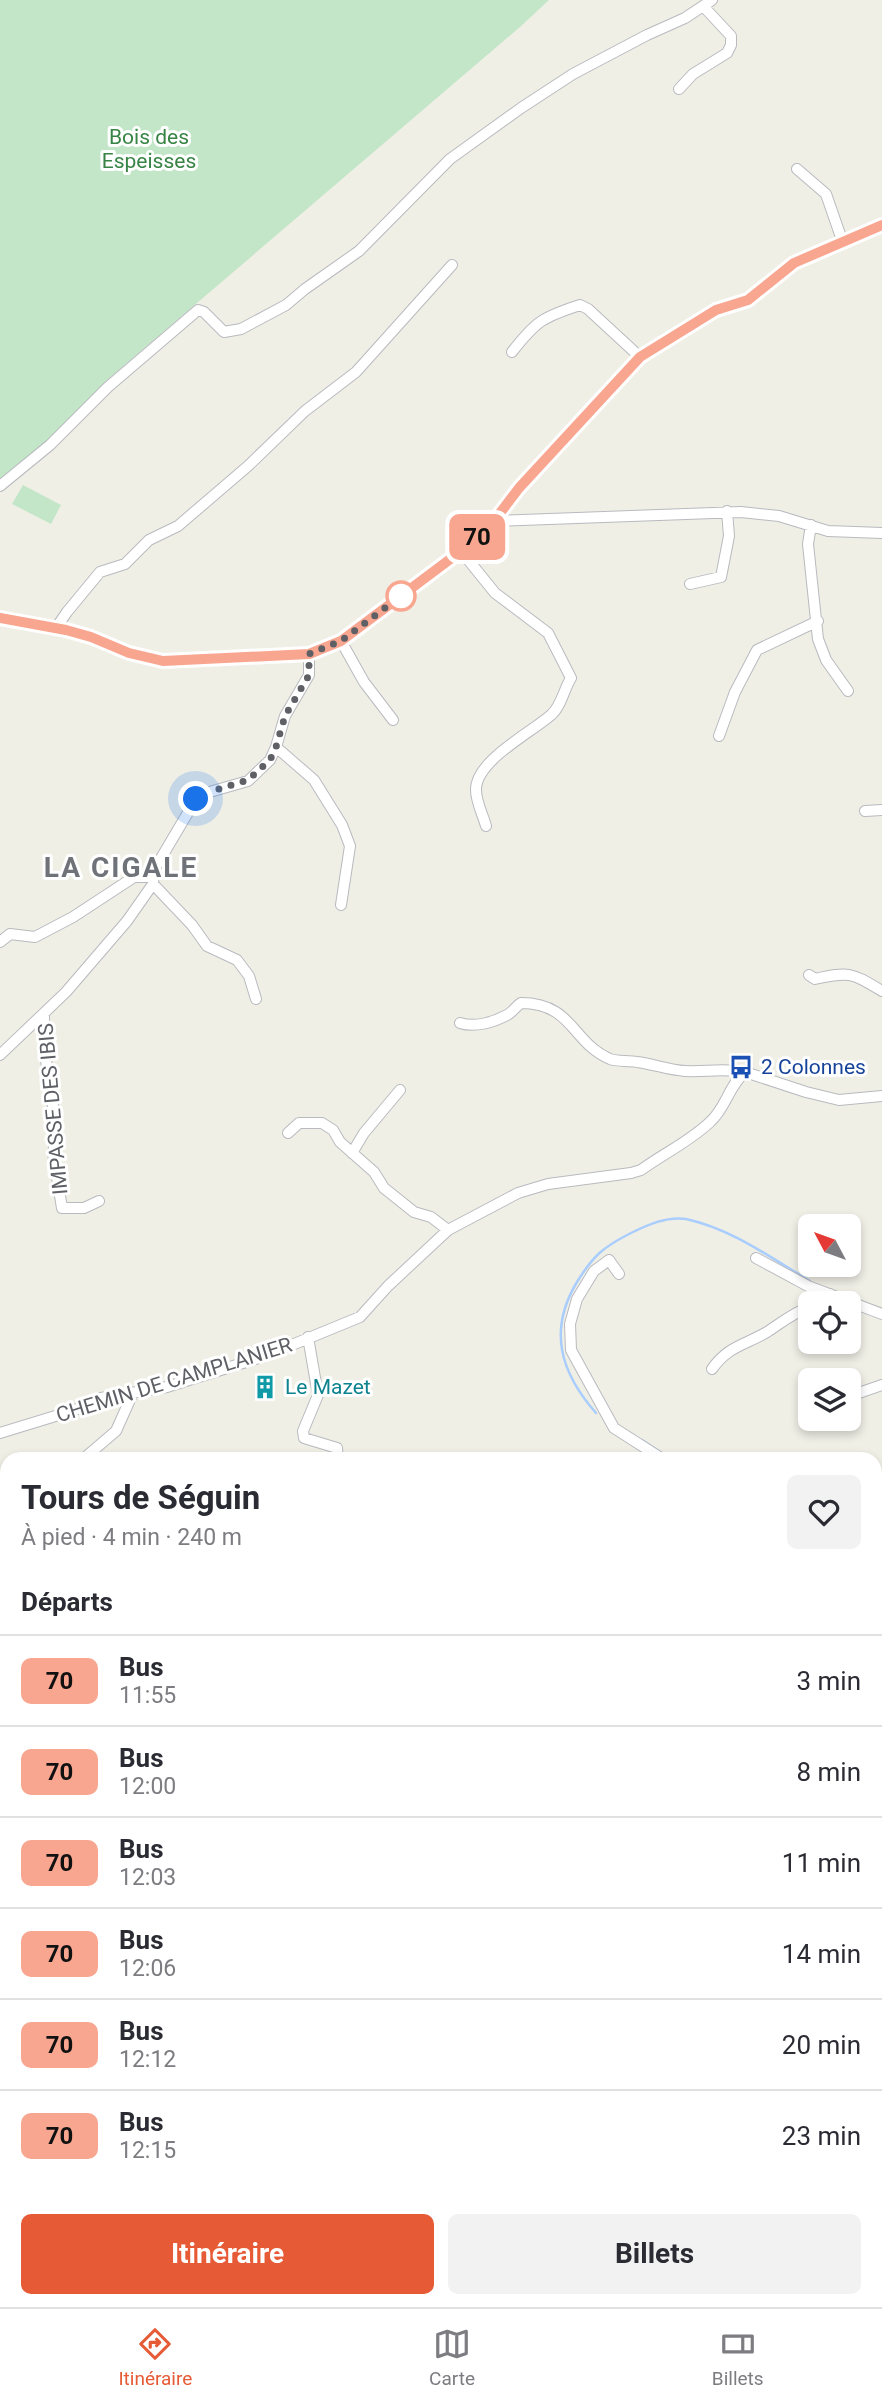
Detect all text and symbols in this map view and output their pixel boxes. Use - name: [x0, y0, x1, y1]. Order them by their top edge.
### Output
- park label: Bois des Espeisses: [102, 125, 196, 173]
- line badge: 70: [446, 514, 508, 560]
- text: 70: [463, 523, 491, 551]
- unlabelled marker: [386, 581, 416, 611]
- your location: [178, 781, 213, 816]
- district label: LA CIGALE: [44, 851, 198, 884]
- street label: IMPASSE DES IBIS: [34, 1022, 72, 1196]
- bus stop icon: 2 Colonnes: [727, 1053, 755, 1081]
- place label: 2 Colonnes: [761, 1055, 866, 1079]
- north arrow: [798, 1214, 861, 1278]
- map controls: [798, 1214, 861, 1431]
- button: locate: [798, 1291, 861, 1354]
- street label: CHEMIN DE CAMPLANIER: [53, 1333, 295, 1427]
- button: layers: [798, 1368, 861, 1431]
- building icon: Le Mazet: [251, 1373, 279, 1401]
- place label: Le Mazet: [285, 1375, 371, 1399]
- button: heart: [787, 1475, 861, 1549]
- text: Tours de Séguin: [21, 1478, 260, 1517]
- text: À pied · 4 min · 240 m: [21, 1524, 242, 1551]
- text: Départs: [21, 1587, 113, 1617]
- text: Bus: [119, 1652, 164, 1682]
- text: 3 min: [796, 1666, 861, 1696]
- text: 70: [46, 1667, 73, 1695]
- text: 11:55: [119, 1682, 176, 1709]
- text: Bus: [119, 1743, 164, 1773]
- text: 8 min: [796, 1757, 861, 1787]
- text: 70: [46, 1758, 73, 1786]
- text: 12:00: [119, 1773, 176, 1800]
- text: Bus: [119, 1834, 164, 1864]
- text: 11 min: [782, 1848, 861, 1878]
- text: 70: [46, 1849, 73, 1877]
- text: 12:03: [119, 1864, 176, 1891]
- text: Bus: [119, 1925, 164, 1955]
- text: 14 min: [782, 1939, 861, 1969]
- text: 70: [46, 1940, 73, 1968]
- text: 12:06: [119, 1955, 176, 1982]
- text: Bus: [119, 2016, 164, 2046]
- text: 20 min: [782, 2030, 861, 2060]
- text: 70: [46, 2031, 73, 2059]
- text: 12:12: [119, 2046, 176, 2073]
- text: Bus: [119, 2107, 164, 2137]
- text: 23 min: [782, 2121, 861, 2151]
- text: 70: [46, 2122, 73, 2150]
- text: 12:15: [119, 2137, 176, 2164]
- button: Itinéraire: [21, 2214, 434, 2294]
- button: Billets: [448, 2214, 861, 2294]
- tab: Itinéraire: [118, 2325, 192, 2390]
- tab: Carte: [429, 2325, 475, 2390]
- tab: Billets: [712, 2325, 764, 2390]

